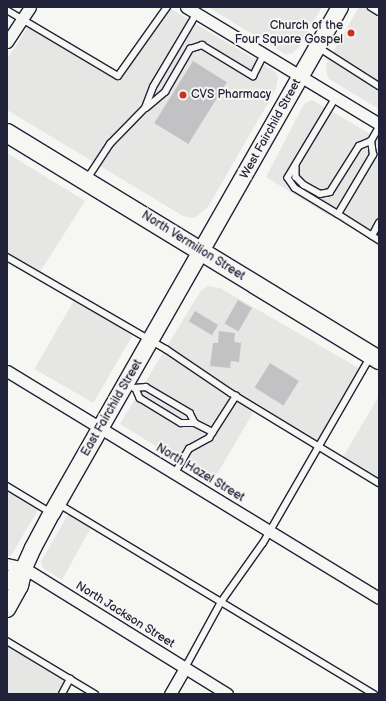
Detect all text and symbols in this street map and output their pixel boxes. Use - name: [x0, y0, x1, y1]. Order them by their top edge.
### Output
- place label: Church of the Four Square Gospel: [235, 19, 343, 47]
- marker: Church of the Four Square Gospel: [346, 28, 356, 38]
- street label: West Fairchild Street: [238, 76, 304, 182]
- place label: CVS Pharmacy: [191, 88, 271, 102]
- marker: CVS Pharmacy: [178, 90, 188, 100]
- street label: North Vermilion Street: [138, 208, 248, 284]
- street label: East Fairchild Street: [78, 357, 146, 459]
- street label: North Hazel Street: [153, 441, 247, 505]
- street label: North Jackson Street: [73, 579, 177, 651]

